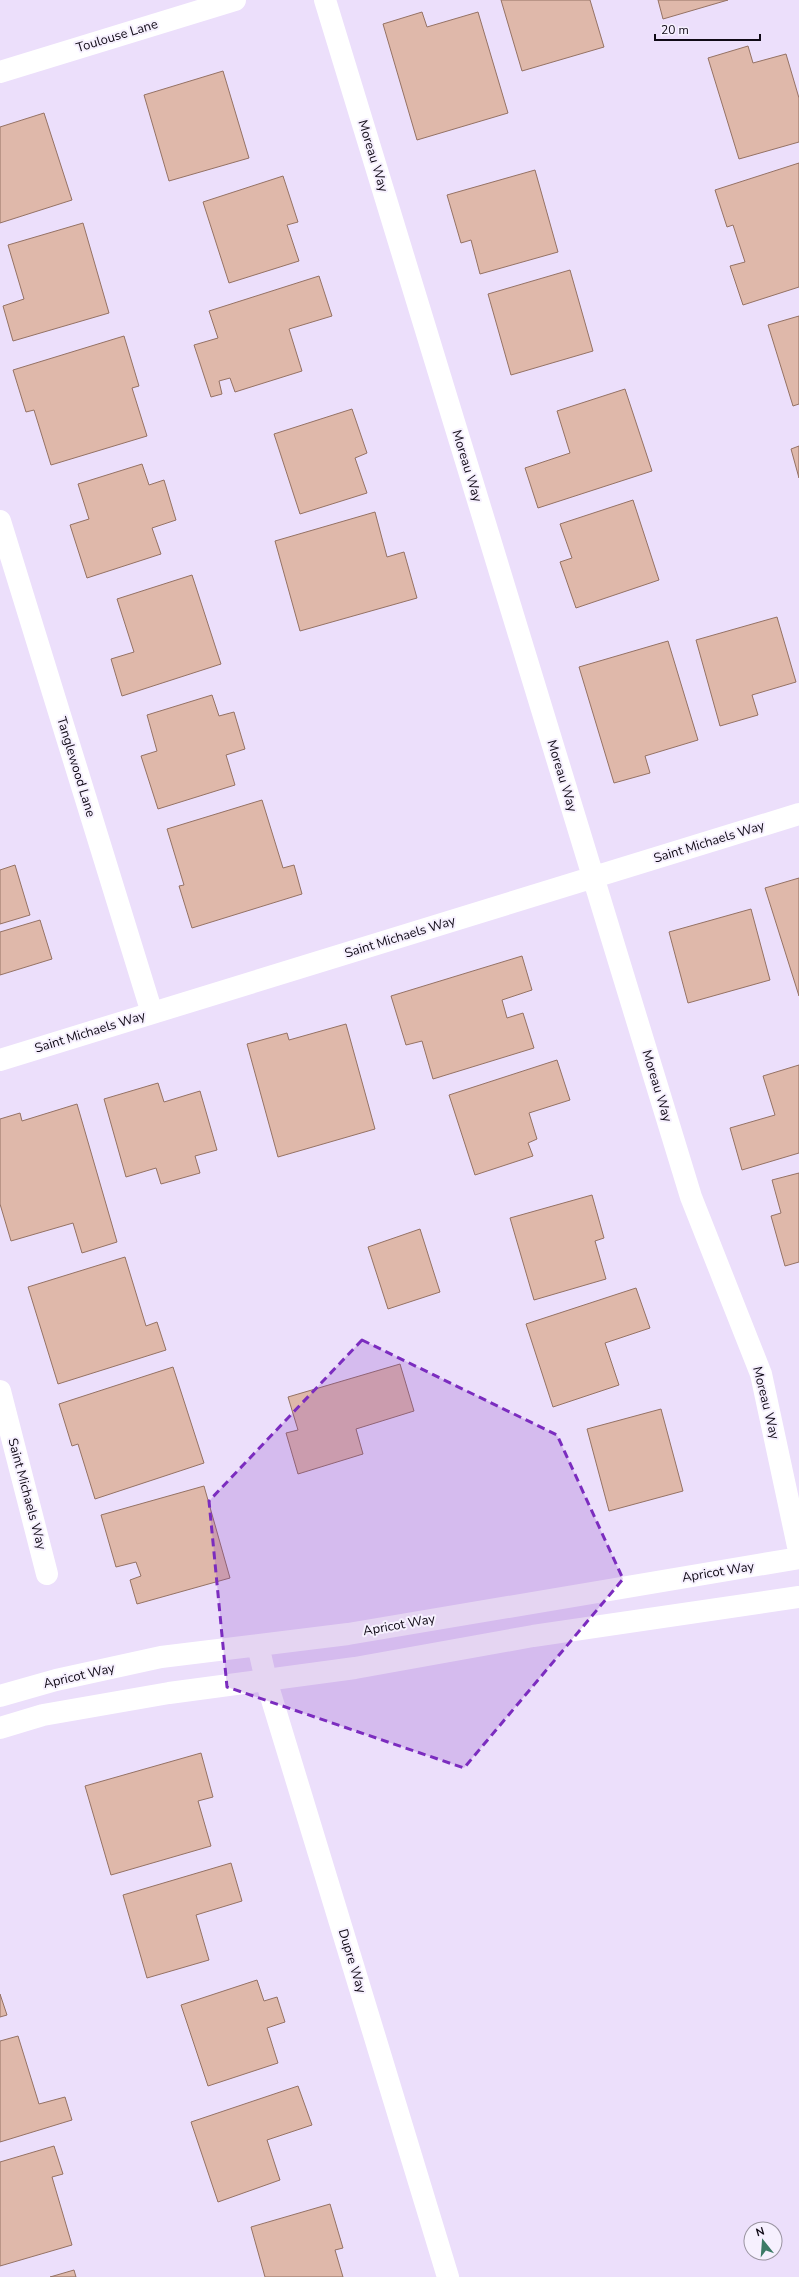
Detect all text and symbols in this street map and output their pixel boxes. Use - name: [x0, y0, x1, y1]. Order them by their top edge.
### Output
- street label: Toulouse Lane: [74, 15, 160, 57]
- scale bar: [655, 16, 760, 42]
- text: 20 m: [661, 22, 689, 38]
- street label: Moreau Way: [354, 118, 393, 195]
- street label: Moreau Way: [448, 428, 487, 505]
- street label: Tanglewood Lane: [52, 715, 100, 819]
- street label: Moreau Way: [543, 738, 582, 815]
- street label: Saint Michaels Way: [651, 816, 767, 867]
- street label: Saint Michaels Way: [342, 911, 458, 962]
- street label: Saint Michaels Way: [32, 1006, 148, 1057]
- street label: Moreau Way: [638, 1048, 677, 1125]
- street label: Moreau Way: [748, 1365, 784, 1442]
- street label: Saint Michaels Way: [3, 1436, 51, 1552]
- street label: Apricot Way: [681, 1557, 756, 1587]
- street label: Apricot Way: [362, 1610, 437, 1640]
- street label: Apricot Way: [42, 1659, 117, 1693]
- street label: Dupre Way: [334, 1927, 370, 1996]
- north arrow: [743, 2221, 783, 2261]
- text: N: [754, 2224, 766, 2240]

